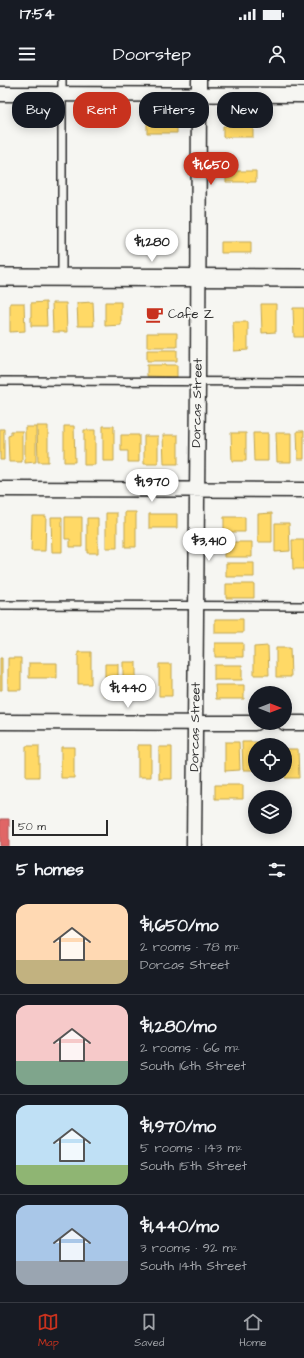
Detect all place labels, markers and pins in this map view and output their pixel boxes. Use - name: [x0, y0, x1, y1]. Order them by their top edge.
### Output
- pin: $1,650: [178, 152, 244, 186]
- pin: $1,280: [119, 229, 185, 263]
- cafe icon: Cafe Z: [145, 304, 165, 324]
- place label: Cafe Z: [168, 305, 214, 323]
- pin: $1,970: [119, 469, 185, 503]
- pin: $3,410: [176, 528, 242, 562]
- pin: $1,440: [95, 675, 161, 709]

